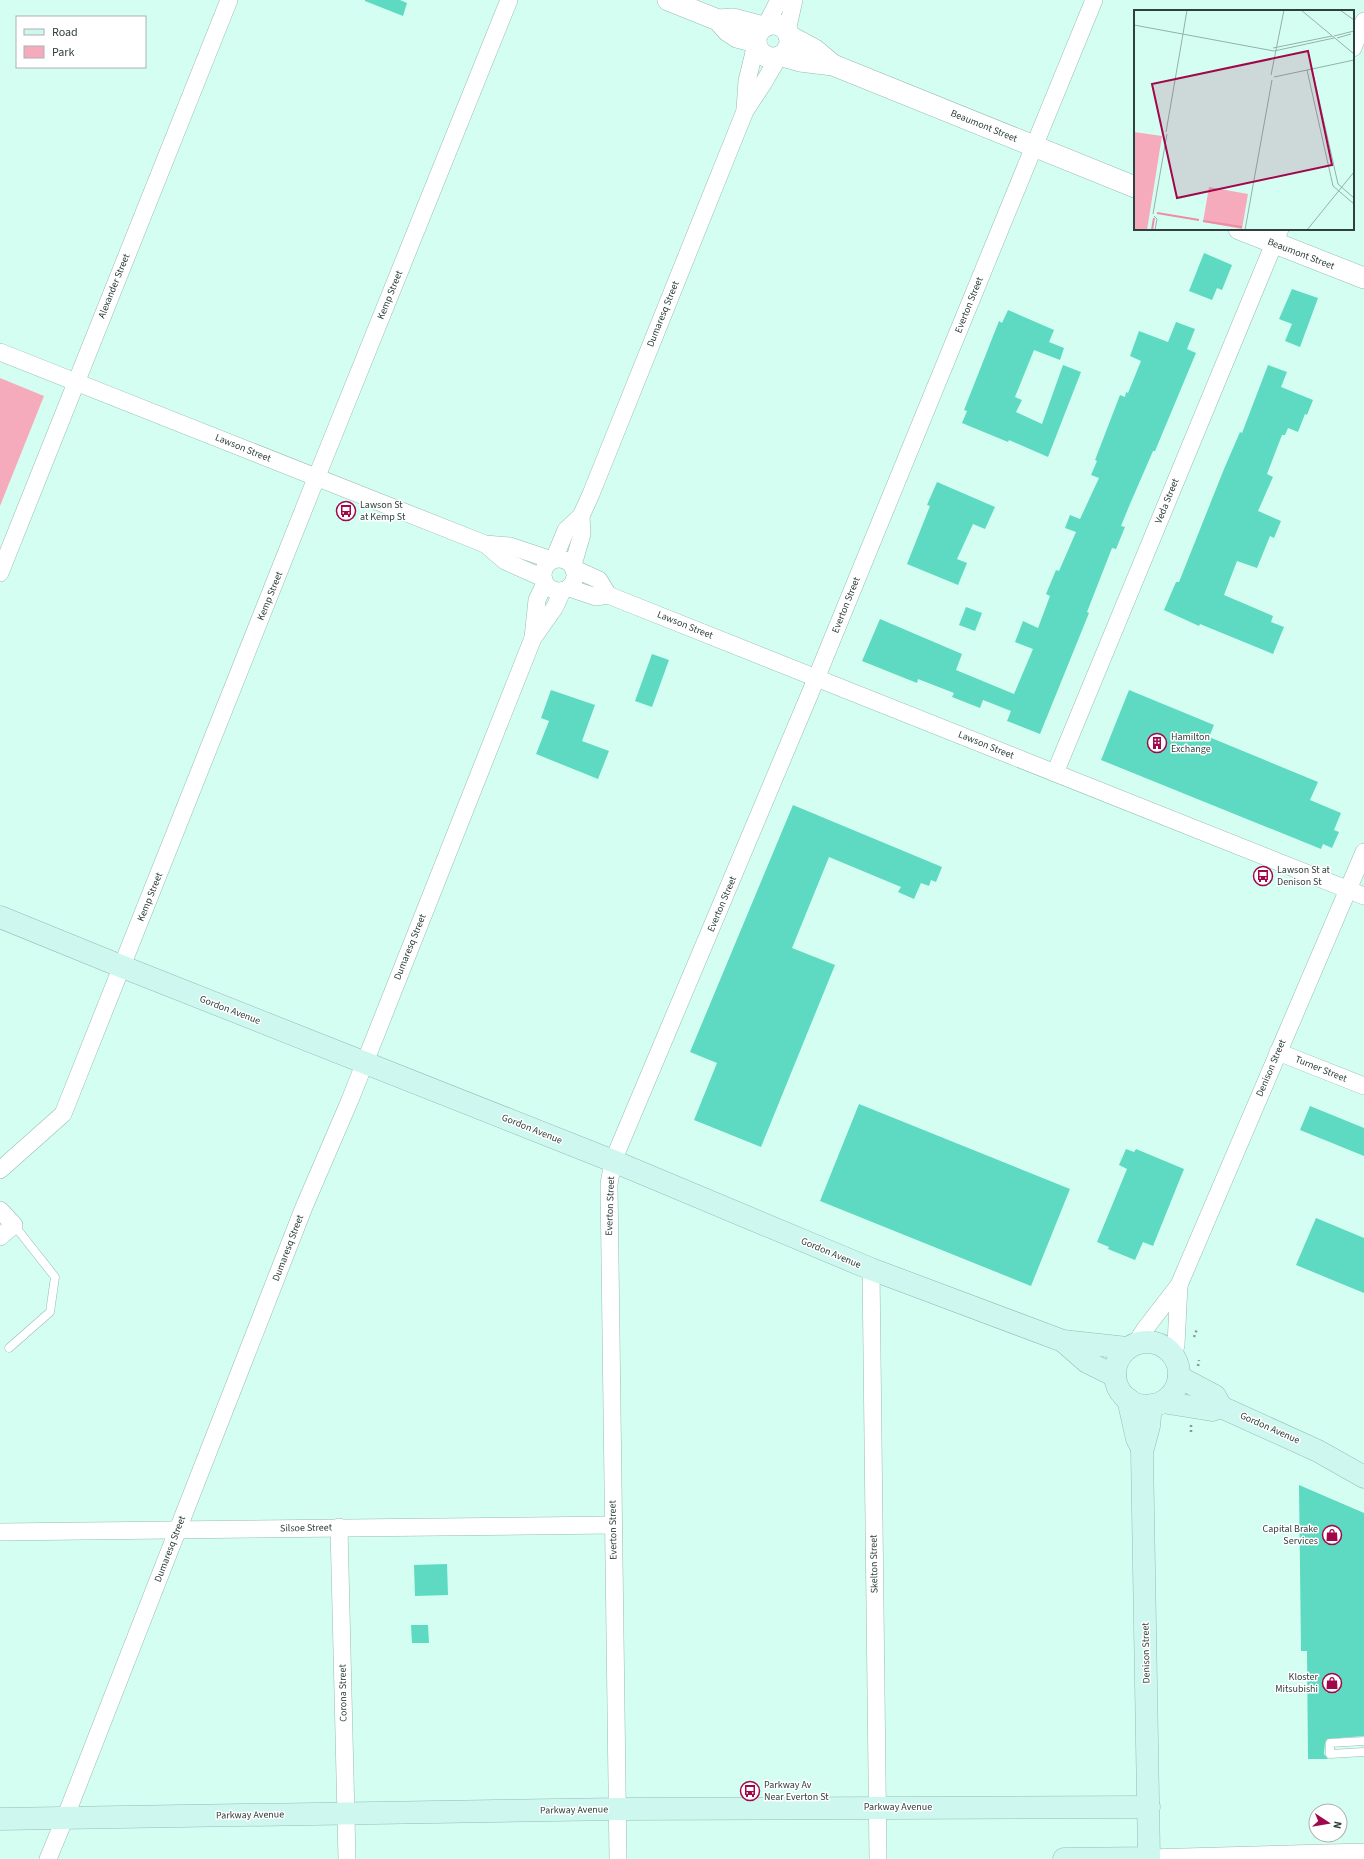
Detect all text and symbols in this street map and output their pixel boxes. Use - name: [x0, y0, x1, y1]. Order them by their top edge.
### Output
- inset map: [1134, 10, 1354, 230]
- legend: [16, 16, 146, 68]
- text: Road: [52, 24, 78, 41]
- text: Park: [52, 44, 74, 61]
- street label: Beaumont Street: [949, 106, 1020, 146]
- street label: Beaumont Street: [1265, 235, 1337, 273]
- street label: Alexander Street: [95, 251, 134, 321]
- street label: Kemp Street: [374, 268, 406, 322]
- street label: Everton Street: [951, 274, 987, 335]
- street label: Dumaresq Street: [643, 278, 683, 349]
- street label: Lawson Street: [213, 430, 274, 466]
- street label: Veda Street: [1152, 476, 1183, 526]
- place label: Lawson St at Kemp St: [360, 498, 406, 524]
- bus stop icon: Lawson St at Kemp St: [335, 500, 357, 522]
- street label: Kemp Street: [254, 569, 286, 623]
- street label: Everton Street: [828, 574, 864, 635]
- street label: Lawson Street: [655, 607, 716, 643]
- street label: Lawson Street: [956, 727, 1017, 763]
- place label: Hamilton Exchange: [1171, 730, 1211, 756]
- building icon: Hamilton Exchange: [1146, 732, 1168, 754]
- place label: Lawson St at Denison St: [1277, 863, 1331, 889]
- bus stop icon: Lawson St at Denison St: [1252, 865, 1274, 887]
- street label: Kemp Street: [134, 870, 166, 924]
- street label: Everton Street: [704, 873, 740, 934]
- street label: Dumaresq Street: [390, 911, 430, 982]
- street label: Gordon Avenue: [198, 992, 263, 1028]
- street label: Denison Street: [1253, 1037, 1290, 1099]
- street label: Turner Street: [1293, 1052, 1350, 1086]
- street label: Gordon Avenue: [500, 1110, 564, 1148]
- street label: Everton Street: [602, 1175, 618, 1236]
- street label: Dumaresq Street: [269, 1212, 307, 1283]
- street label: Gordon Avenue: [799, 1234, 863, 1272]
- street label: Gordon Avenue: [1238, 1409, 1302, 1447]
- street label: Everton Street: [605, 1500, 621, 1560]
- street label: Dumaresq Street: [151, 1513, 189, 1584]
- street label: Silsoe Street: [280, 1521, 333, 1535]
- place label: Capital Brake Services: [1263, 1522, 1318, 1548]
- shop icon: Capital Brake Services: [1321, 1524, 1343, 1546]
- street label: Skelton Street: [866, 1534, 882, 1594]
- street label: Denison Street: [1138, 1622, 1154, 1684]
- street label: Corona Street: [335, 1664, 351, 1722]
- place label: Kloster Mitsubishi: [1275, 1670, 1319, 1696]
- shop icon: Kloster Mitsubishi: [1321, 1672, 1343, 1694]
- place label: Parkway Av Near Everton St: [764, 1778, 829, 1804]
- bus stop icon: Parkway Av Near Everton St: [739, 1780, 761, 1802]
- street label: Parkway Avenue: [864, 1800, 932, 1814]
- street label: Parkway Avenue: [540, 1802, 608, 1818]
- north arrow: [1308, 1803, 1348, 1843]
- street label: Parkway Avenue: [216, 1807, 284, 1823]
- text: N: [1329, 1820, 1345, 1830]

